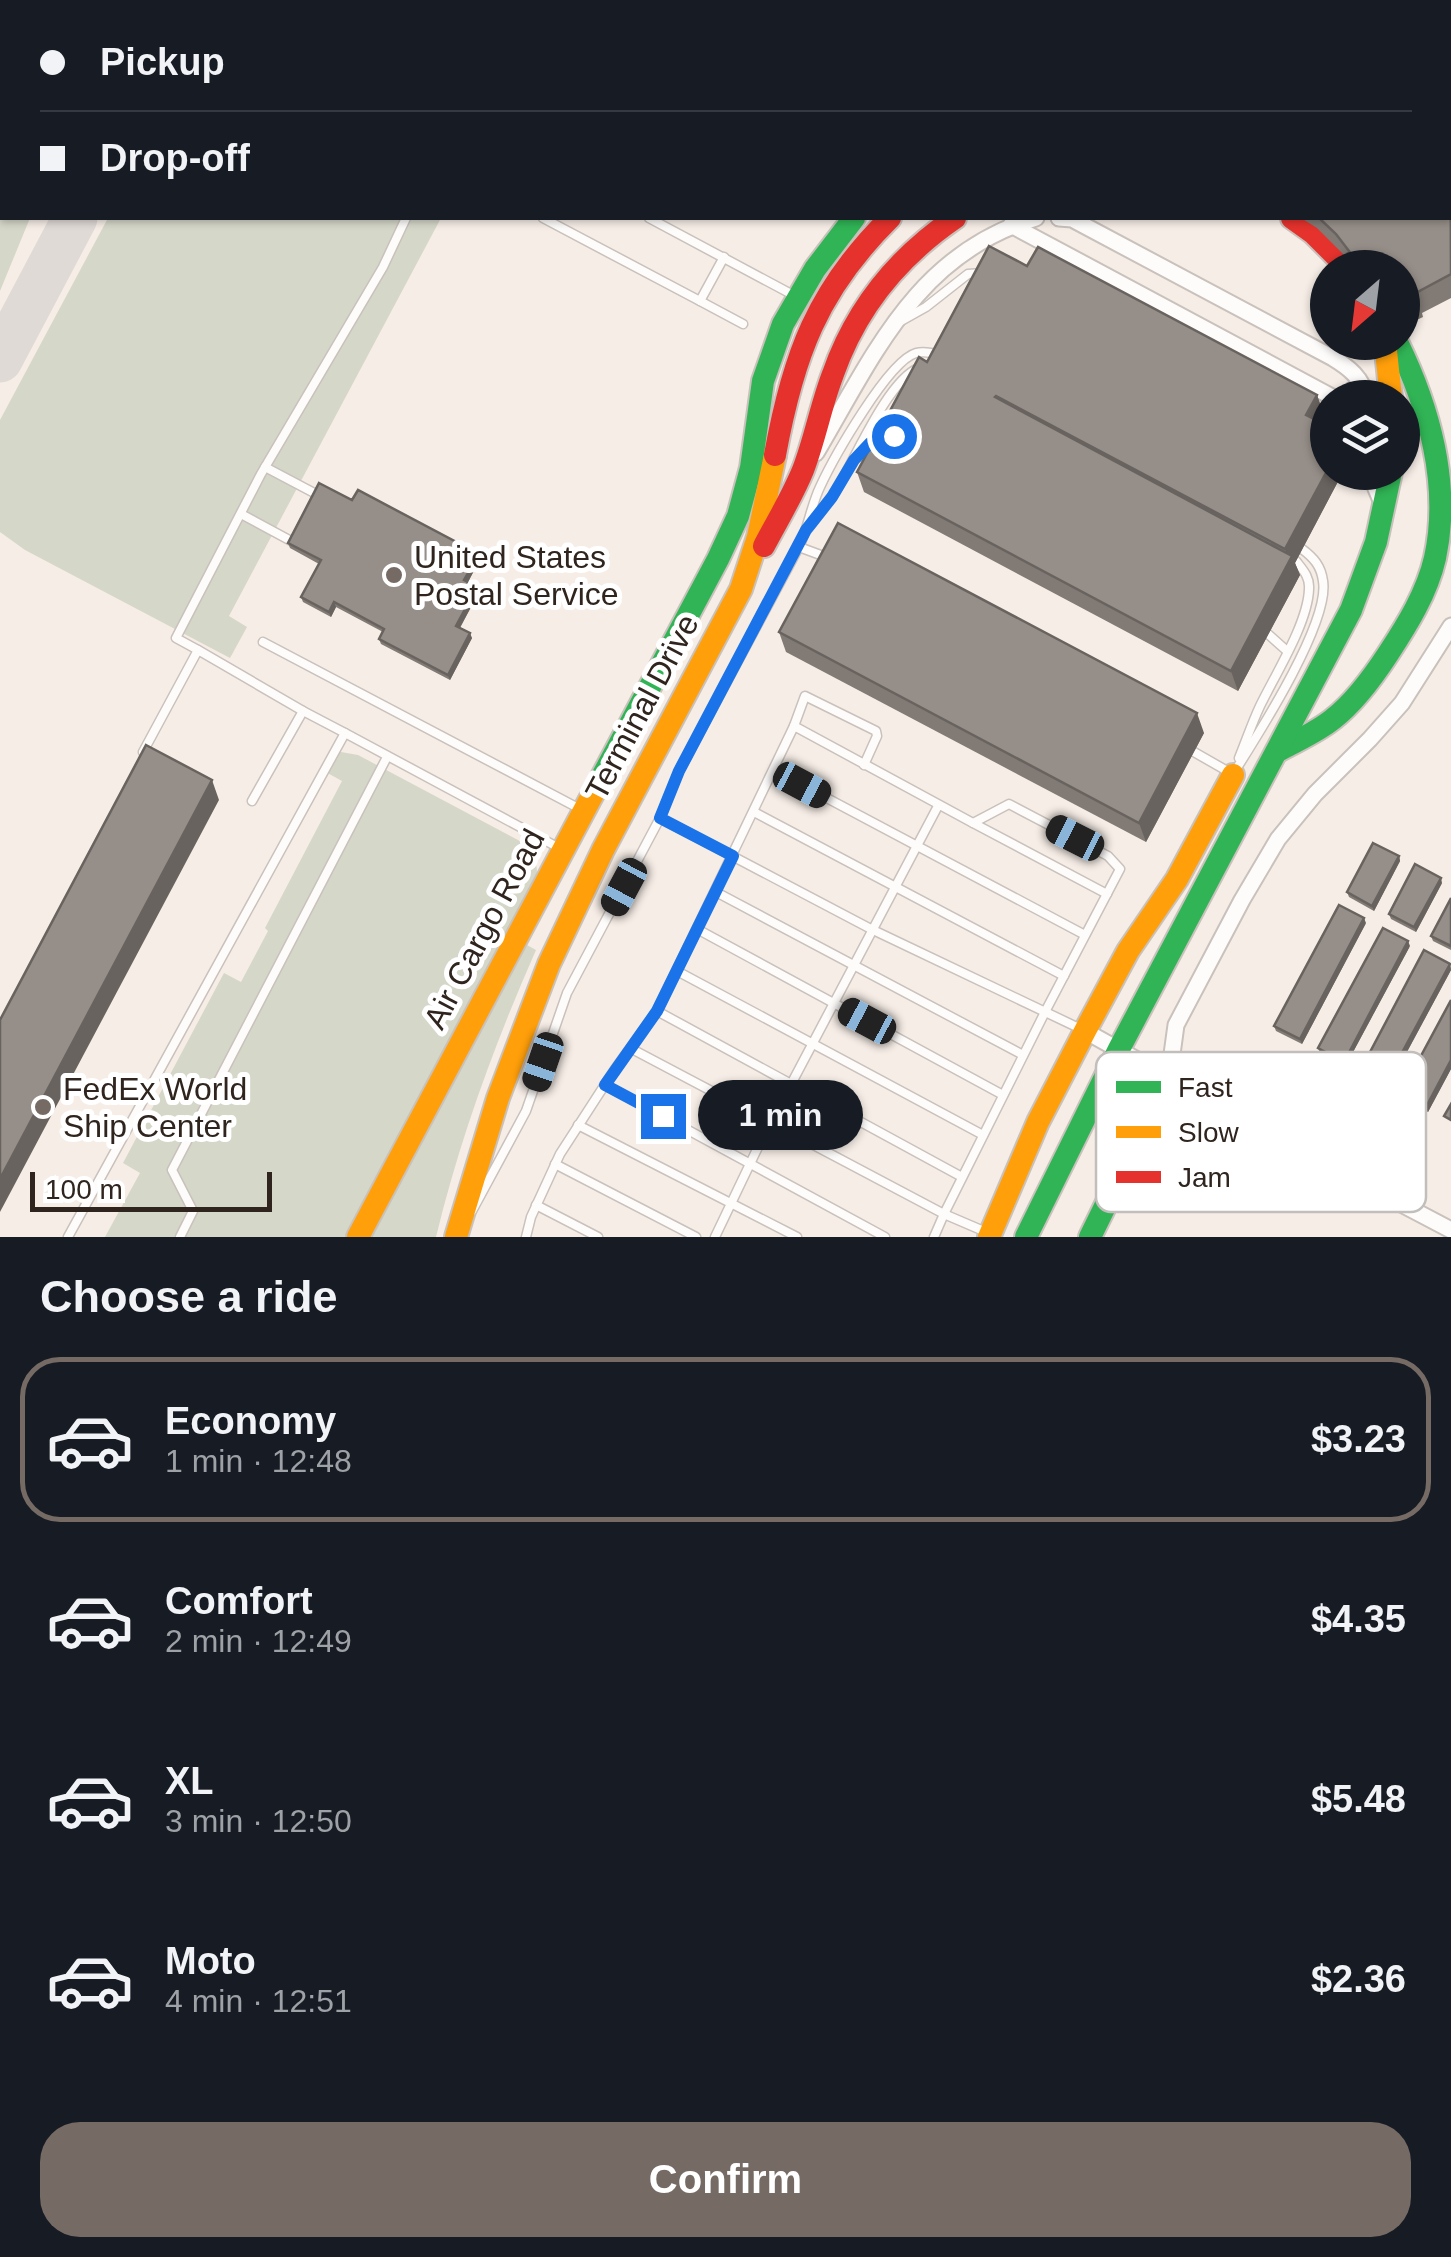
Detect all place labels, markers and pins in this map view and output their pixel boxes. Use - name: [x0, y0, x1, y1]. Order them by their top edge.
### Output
- place label: United States Postal Service: [414, 539, 619, 612]
- marker: United States Postal Service: [383, 564, 405, 586]
- place label: FedEx World Ship Center: [63, 1071, 247, 1144]
- marker: FedEx World Ship Center: [32, 1096, 54, 1118]

